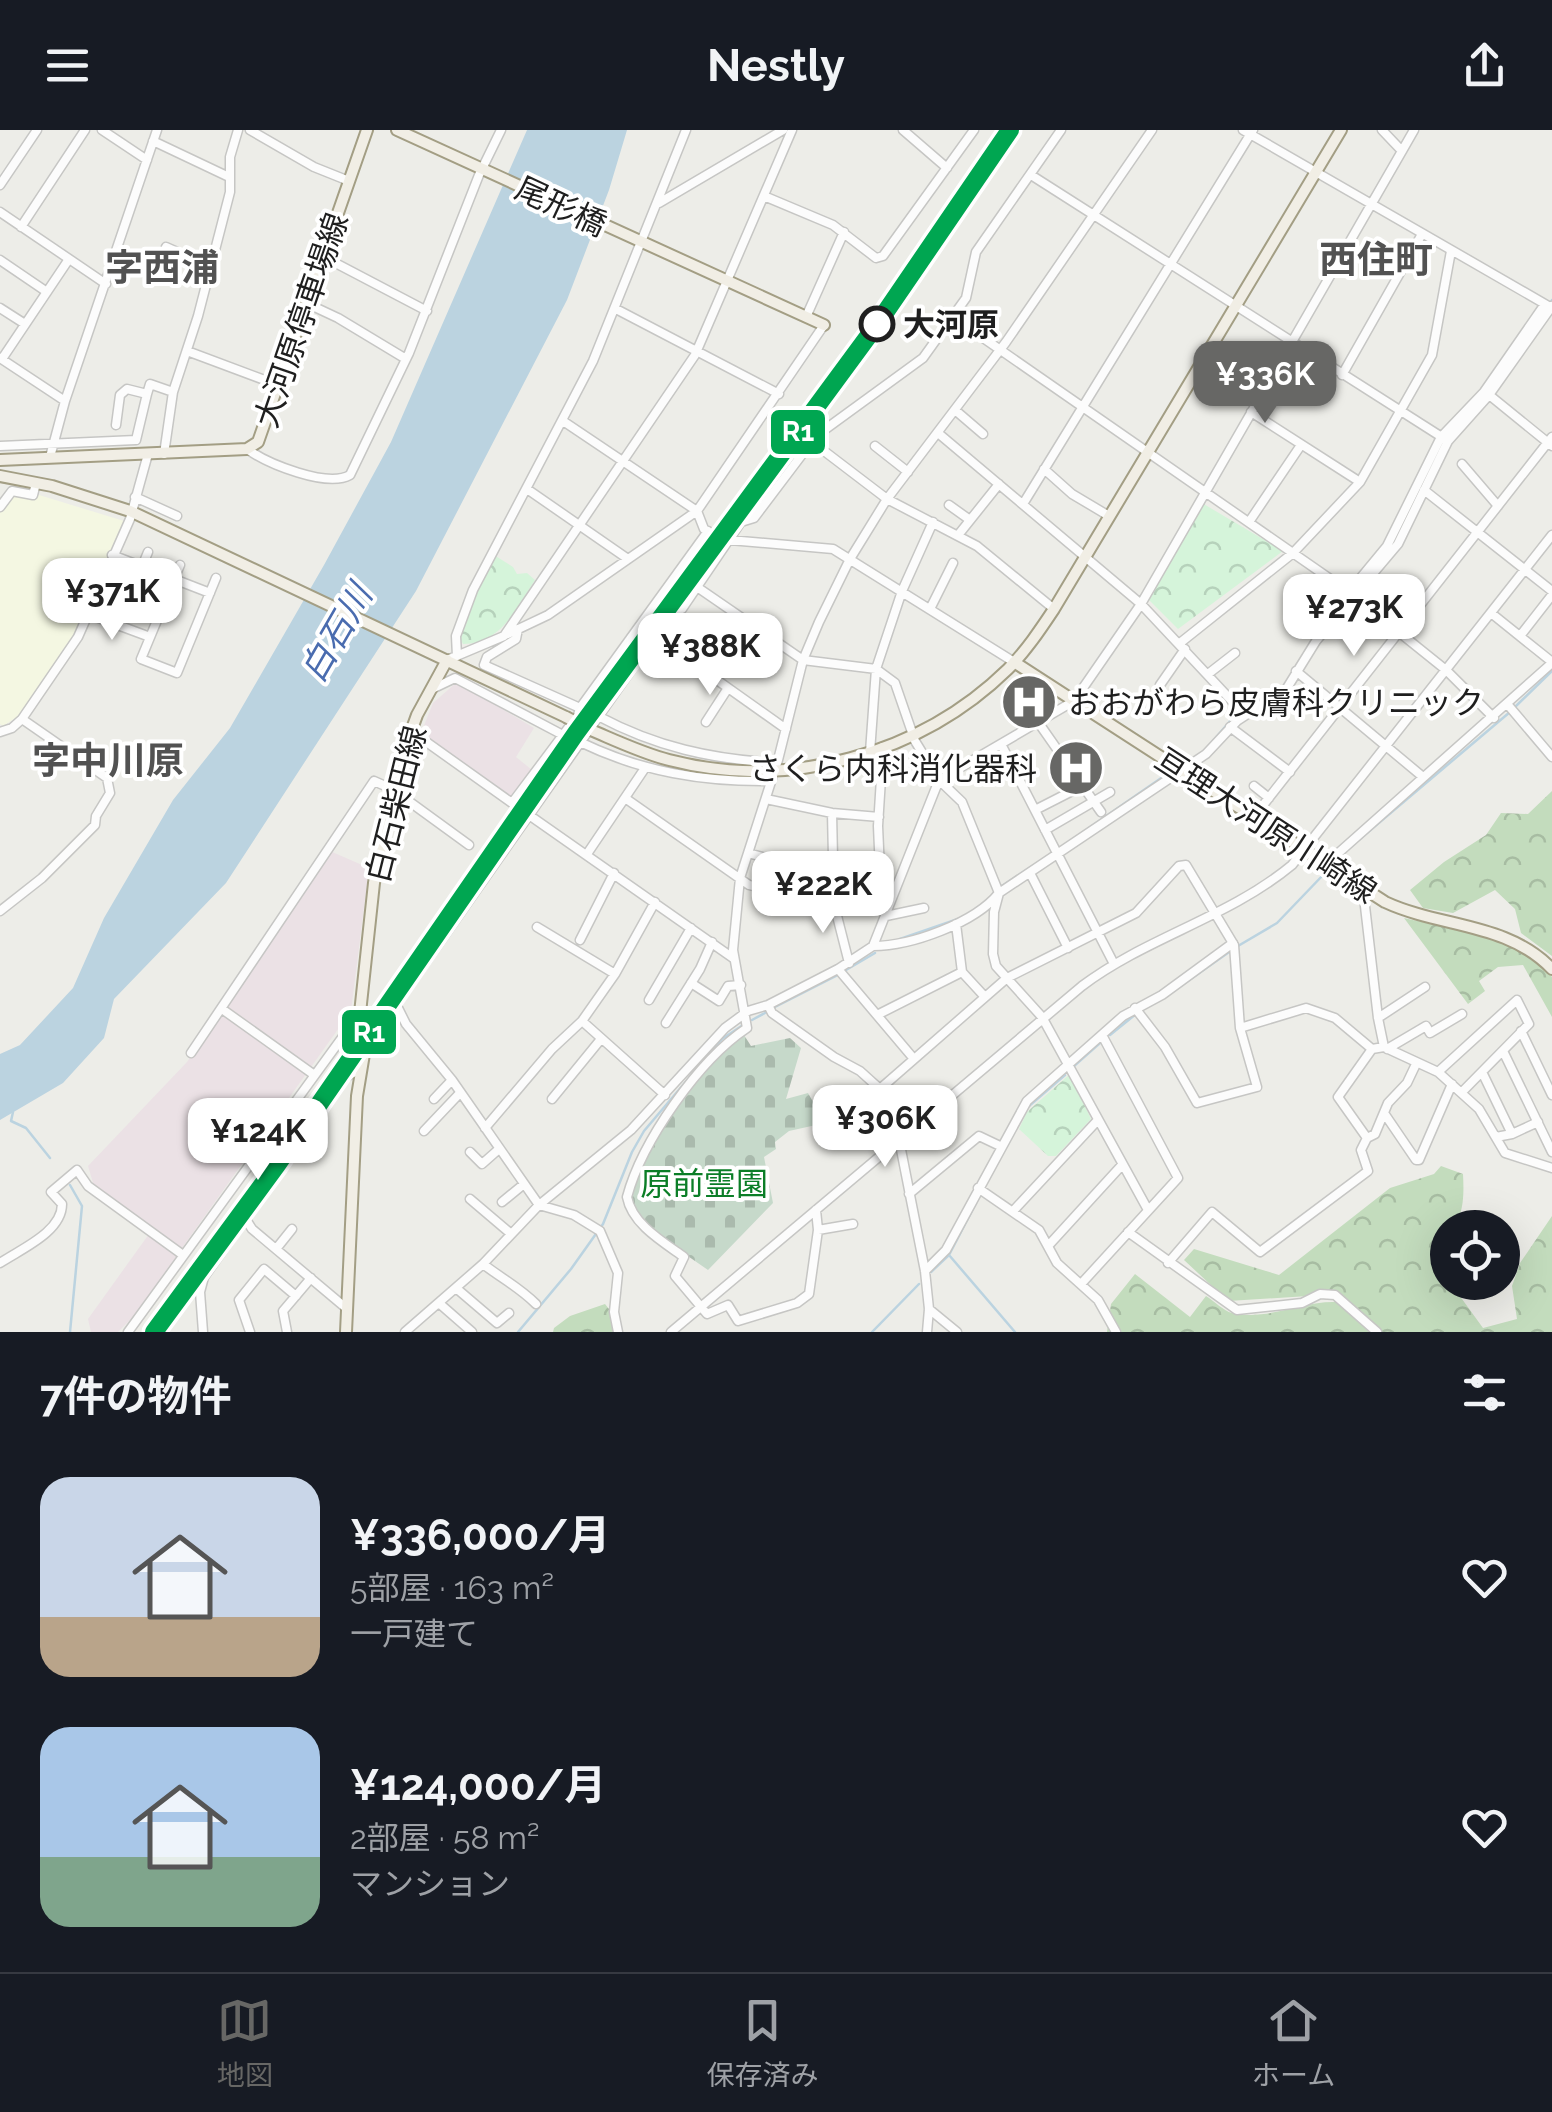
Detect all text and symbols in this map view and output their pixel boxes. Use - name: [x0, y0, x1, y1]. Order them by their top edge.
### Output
- icon: menu: [40, 38, 95, 93]
- icon: share: [1457, 38, 1512, 93]
- text: Nestly: [707, 39, 845, 92]
- street label: 尾形橋: [510, 169, 612, 243]
- street label: 大河原停車場線: [247, 208, 355, 432]
- district label: 西住町: [1319, 237, 1433, 282]
- district label: 字西浦: [105, 245, 219, 290]
- place label: 大河原: [903, 306, 999, 343]
- marker: 大河原: [860, 307, 894, 341]
- pin: ¥336K: [1195, 341, 1335, 426]
- text: ¥336K: [1215, 355, 1315, 392]
- line badge: R1: [769, 408, 827, 456]
- text: R1: [782, 415, 814, 448]
- pin: ¥371K: [42, 558, 182, 643]
- text: ¥371K: [64, 572, 160, 609]
- water label: 白石川: [292, 574, 382, 689]
- pin: ¥273K: [1284, 574, 1424, 659]
- text: ¥273K: [1305, 588, 1403, 625]
- pin: ¥388K: [640, 613, 780, 698]
- text: ¥388K: [660, 627, 760, 664]
- hospital icon: おおがわら皮膚科クリニック: [999, 672, 1059, 732]
- place label: おおがわら皮膚科クリニック: [1068, 684, 1484, 721]
- street label: 白石柴田線: [359, 722, 433, 886]
- district label: 字中川原: [32, 738, 184, 783]
- hospital icon: さくら内科消化器科: [1046, 738, 1106, 798]
- street label: 亘理大河原川崎線: [1149, 740, 1383, 910]
- place label: さくら内科消化器科: [749, 750, 1037, 787]
- pin: ¥222K: [753, 851, 893, 936]
- text: ¥222K: [774, 865, 872, 902]
- line badge: R1: [340, 1008, 398, 1056]
- text: R1: [353, 1016, 385, 1049]
- pin: ¥306K: [815, 1085, 955, 1170]
- pin: ¥124K: [188, 1098, 328, 1183]
- text: ¥306K: [834, 1099, 936, 1136]
- text: ¥124K: [210, 1112, 306, 1149]
- park label: 原前霊園: [640, 1165, 768, 1202]
- map controls: [1430, 1210, 1520, 1300]
- button: locate: [1430, 1210, 1520, 1300]
- icon: filters: [1457, 1365, 1512, 1420]
- text: 7件の物件: [40, 1372, 232, 1421]
- text: ¥336,000/月: [350, 1511, 610, 1560]
- icon: home: [120, 1517, 240, 1637]
- icon: heart: [1457, 1550, 1512, 1605]
- text: 5部屋 · 163 m²: [350, 1569, 554, 1606]
- text: 一戸建て: [350, 1615, 478, 1652]
- text: ¥124,000/月: [350, 1761, 606, 1810]
- icon: home: [120, 1767, 240, 1887]
- icon: heart: [1457, 1800, 1512, 1855]
- text: 2部屋 · 58 m²: [350, 1819, 539, 1856]
- text: マンション: [350, 1865, 510, 1902]
- tab: 地図: [217, 1993, 273, 2093]
- tab: 保存済み: [706, 1993, 818, 2093]
- tab: ホーム: [1252, 1993, 1335, 2093]

